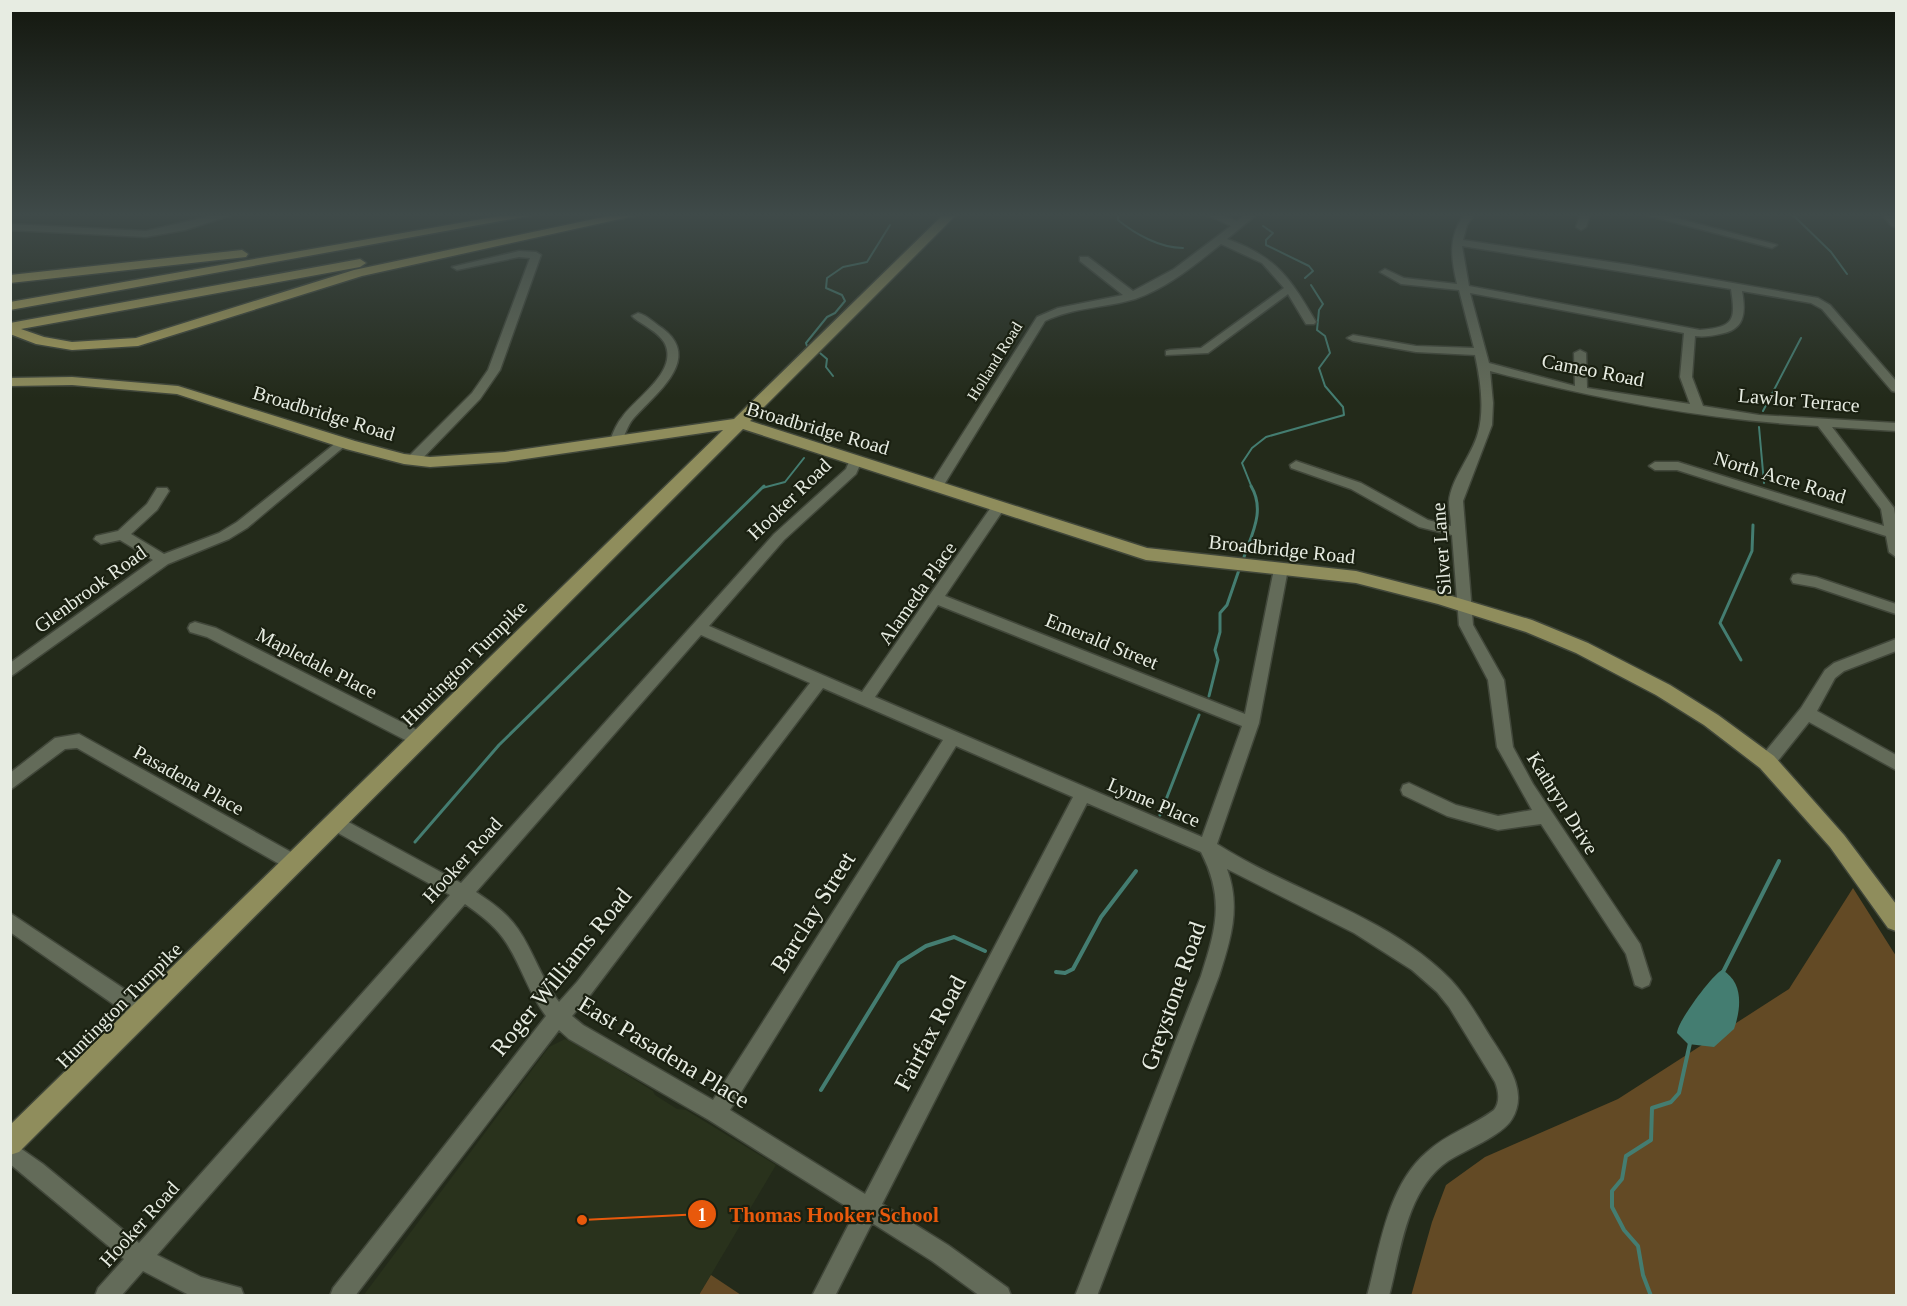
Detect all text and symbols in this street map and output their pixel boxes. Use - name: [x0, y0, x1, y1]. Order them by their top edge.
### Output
- street label: Holland Road: [964, 319, 1025, 404]
- street label: Cameo Road: [1540, 349, 1646, 391]
- street label: Broadbridge Road: [250, 381, 398, 446]
- street label: Lawlor Terrace: [1737, 384, 1861, 416]
- street label: Broadbridge Road: [744, 397, 892, 460]
- street label: North Acre Road: [1711, 447, 1849, 507]
- street label: Hooker Road: [743, 454, 835, 544]
- street label: Silver Lane: [1427, 502, 1455, 596]
- street label: Broadbridge Road: [1208, 530, 1356, 569]
- street label: Alameda Place: [873, 537, 961, 649]
- street label: Glenbrook Road: [30, 541, 150, 637]
- street label: Huntington Turnpike: [397, 596, 532, 731]
- street label: Emerald Street: [1043, 608, 1162, 674]
- street label: Mapledale Place: [252, 623, 381, 704]
- street label: Pasadena Place: [130, 741, 248, 819]
- street label: Kathryn Drive: [1522, 748, 1603, 859]
- street label: Lynne Place: [1104, 773, 1204, 832]
- street label: Hooker Road: [418, 813, 506, 907]
- street label: Barclay Street: [766, 847, 860, 977]
- street label: Roger Williams Road: [485, 883, 637, 1061]
- street label: Greystone Road: [1135, 918, 1211, 1074]
- street label: Huntington Turnpike: [52, 938, 187, 1073]
- street label: Fairfax Road: [889, 971, 971, 1095]
- street label: East Pasadena Place: [574, 991, 754, 1113]
- street label: Hooker Road: [95, 1177, 183, 1271]
- callout: Thomas Hooker School: [687, 1195, 951, 1234]
- text: Thomas Hooker School: [729, 1203, 939, 1227]
- text: 1: [698, 1205, 707, 1225]

